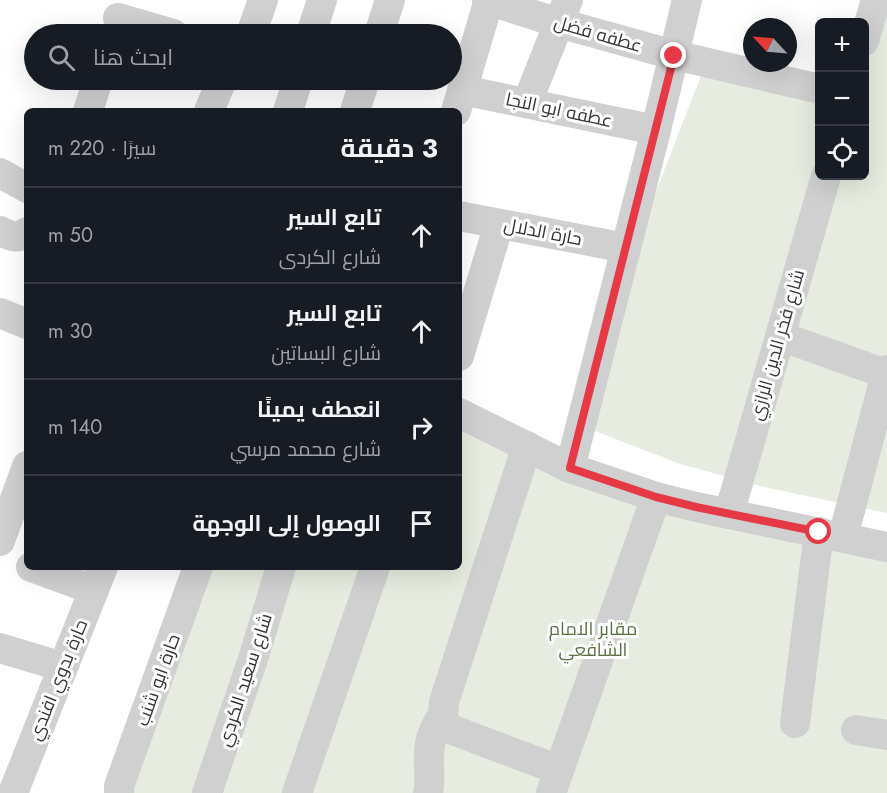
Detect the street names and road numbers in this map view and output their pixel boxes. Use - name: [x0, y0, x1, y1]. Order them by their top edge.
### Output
- street label: عطفه فضل: [551, 9, 645, 59]
- street label: عطفه ابو النجا: [503, 86, 615, 134]
- street label: حارة الدلال: [502, 212, 584, 252]
- street label: شارع فخر الدين الرازي: [743, 266, 812, 424]
- street label: شارع سعيد الكردي: [211, 610, 280, 750]
- street label: حارة بدوي افندي: [22, 616, 95, 745]
- street label: حارة ابو شنب: [129, 630, 187, 730]

